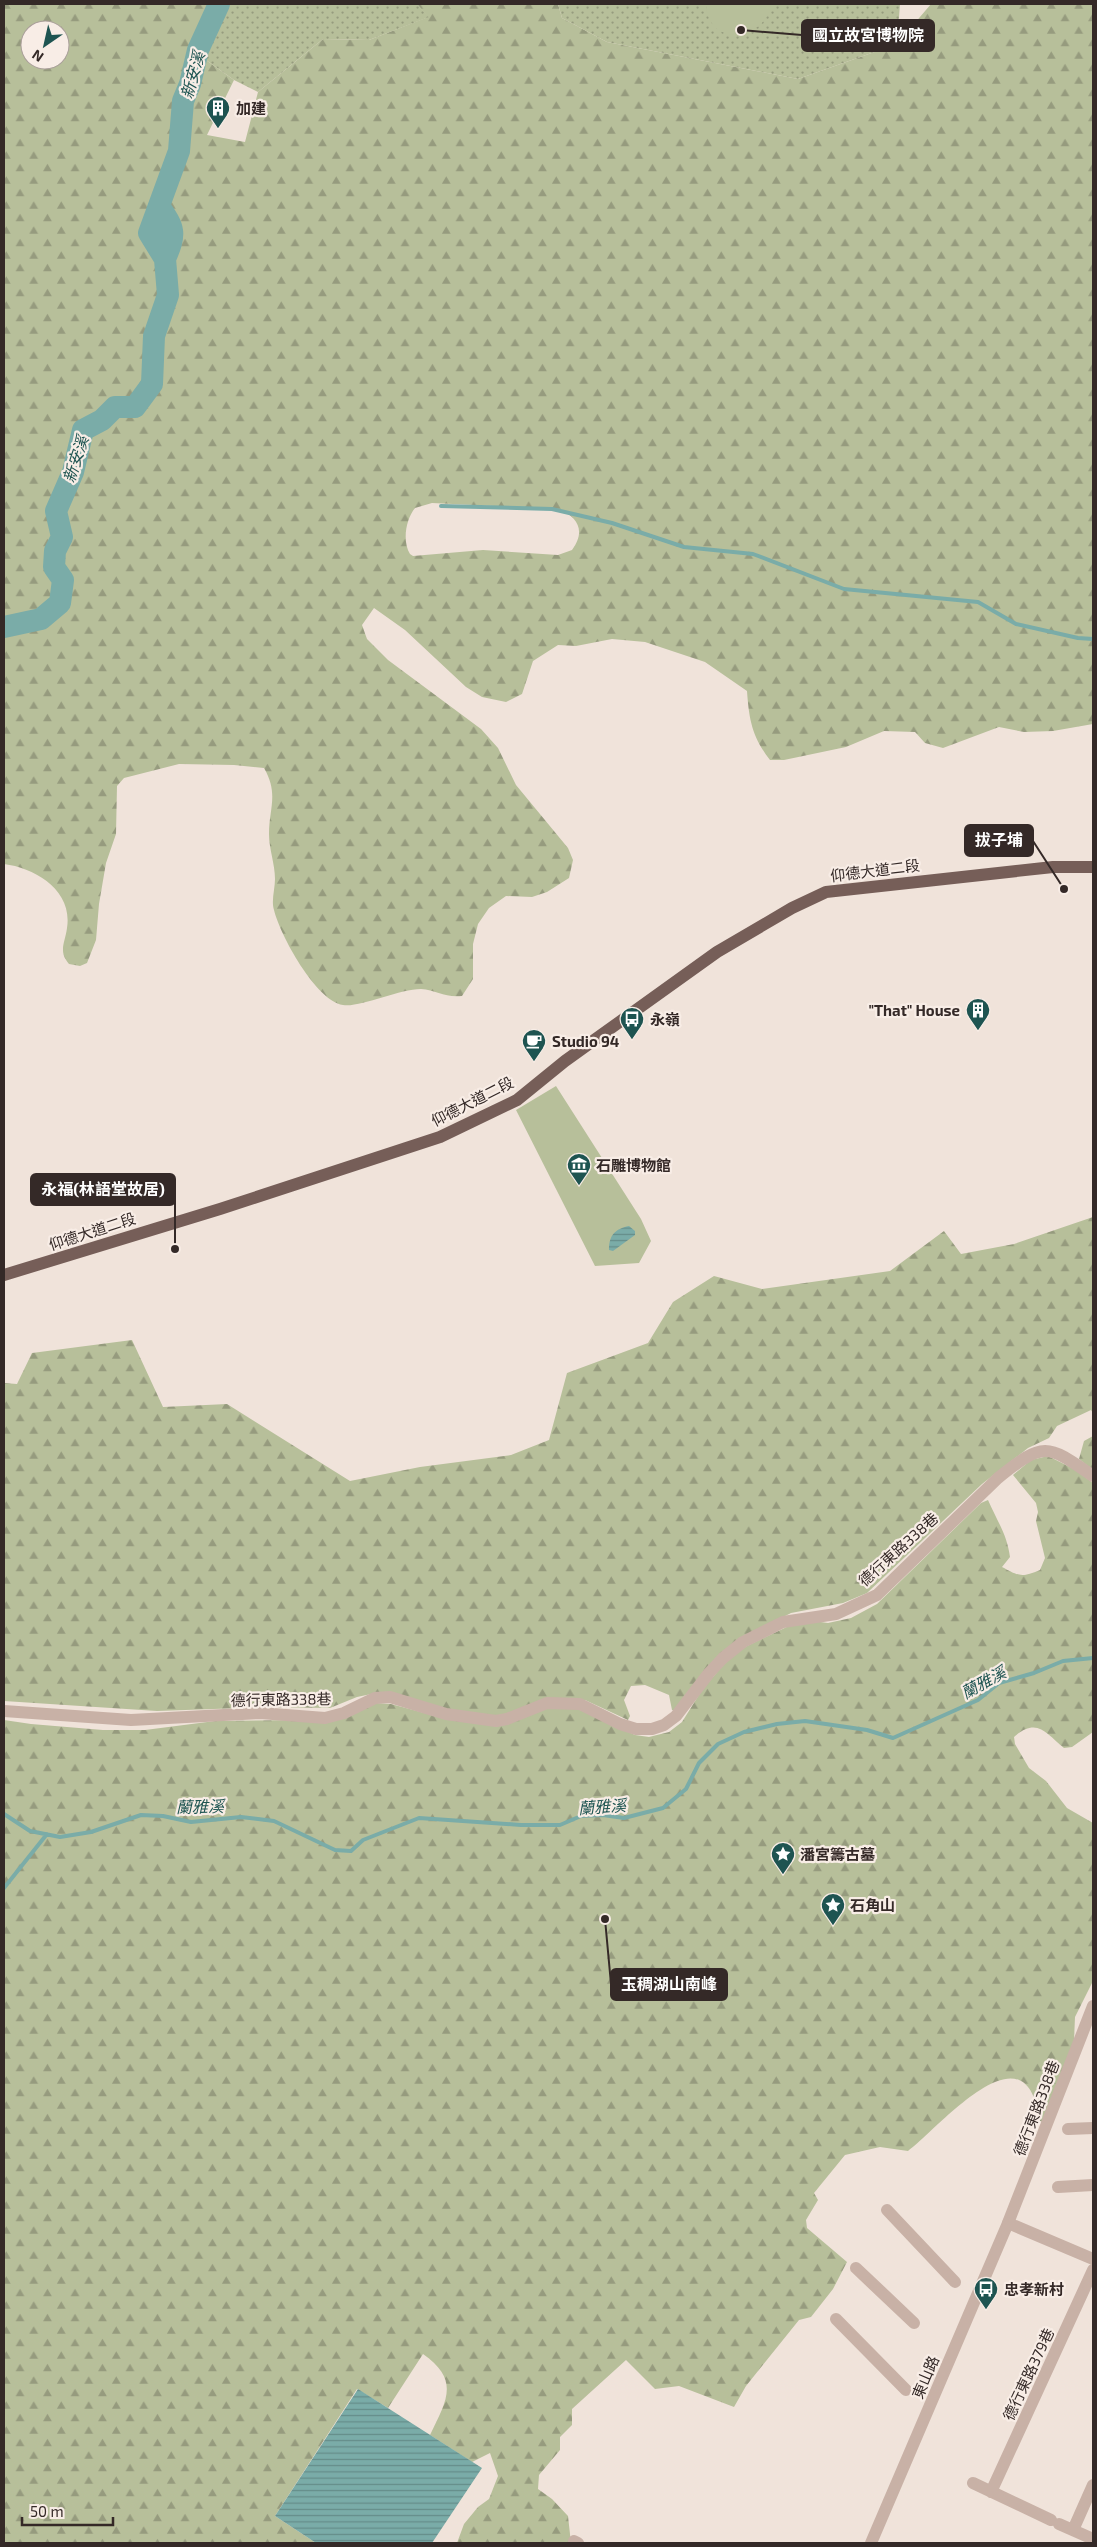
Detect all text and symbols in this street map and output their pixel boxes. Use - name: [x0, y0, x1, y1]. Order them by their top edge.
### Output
- north arrow: [20, 20, 70, 70]
- callout: 國立故宮博物院: [802, 20, 934, 51]
- text: 國立故宮博物院: [812, 25, 924, 44]
- text: N: [29, 46, 46, 66]
- water label: 新安溪: [176, 47, 208, 101]
- building icon: 加建: [205, 95, 231, 129]
- place label: 加建: [236, 99, 266, 117]
- water label: 新安溪: [59, 431, 92, 485]
- callout: 拔子埔: [965, 825, 1033, 856]
- text: 拔子埔: [975, 830, 1023, 849]
- street label: 仰德大道二段: [829, 856, 921, 884]
- building icon: "That" House: [965, 997, 991, 1031]
- place label: "That" House: [868, 1001, 960, 1019]
- bus stop icon: 永嶺: [619, 1006, 645, 1040]
- place label: 永嶺: [650, 1010, 680, 1028]
- cafe icon: Studio 94: [521, 1028, 547, 1062]
- place label: Studio 94: [552, 1032, 620, 1050]
- street label: 仰德大道二段: [428, 1073, 516, 1129]
- museum icon: 石雕博物館: [566, 1152, 592, 1186]
- place label: 石雕博物館: [596, 1156, 671, 1174]
- callout: 永福(林語堂故居): [31, 1174, 175, 1205]
- text: 永福(林語堂故居): [41, 1179, 165, 1198]
- street label: 仰德大道二段: [46, 1209, 138, 1253]
- street label: 德行東路338巷: [855, 1509, 941, 1589]
- water label: 蘭雅溪: [957, 1661, 1010, 1702]
- street label: 德行東路338巷: [230, 1689, 332, 1709]
- water label: 蘭雅溪: [577, 1795, 629, 1817]
- water label: 蘭雅溪: [176, 1796, 226, 1816]
- place icon: 潘宮籌古墓: [770, 1841, 796, 1875]
- place label: 潘宮籌古墓: [800, 1845, 875, 1863]
- place icon: 石角山: [820, 1892, 846, 1926]
- place label: 石角山: [850, 1896, 895, 1914]
- callout: 玉稠湖山南峰: [611, 1969, 727, 2000]
- text: 玉稠湖山南峰: [621, 1974, 717, 1993]
- street label: 德行東路338巷: [1010, 2058, 1062, 2158]
- bus stop icon: 忠孝新村: [973, 2276, 999, 2310]
- place label: 忠孝新村: [1004, 2280, 1064, 2298]
- street label: 德行東路379巷: [999, 2325, 1057, 2423]
- street label: 東山路: [908, 2353, 942, 2401]
- scale bar: [22, 2494, 114, 2526]
- text: 50 m: [30, 2502, 64, 2520]

